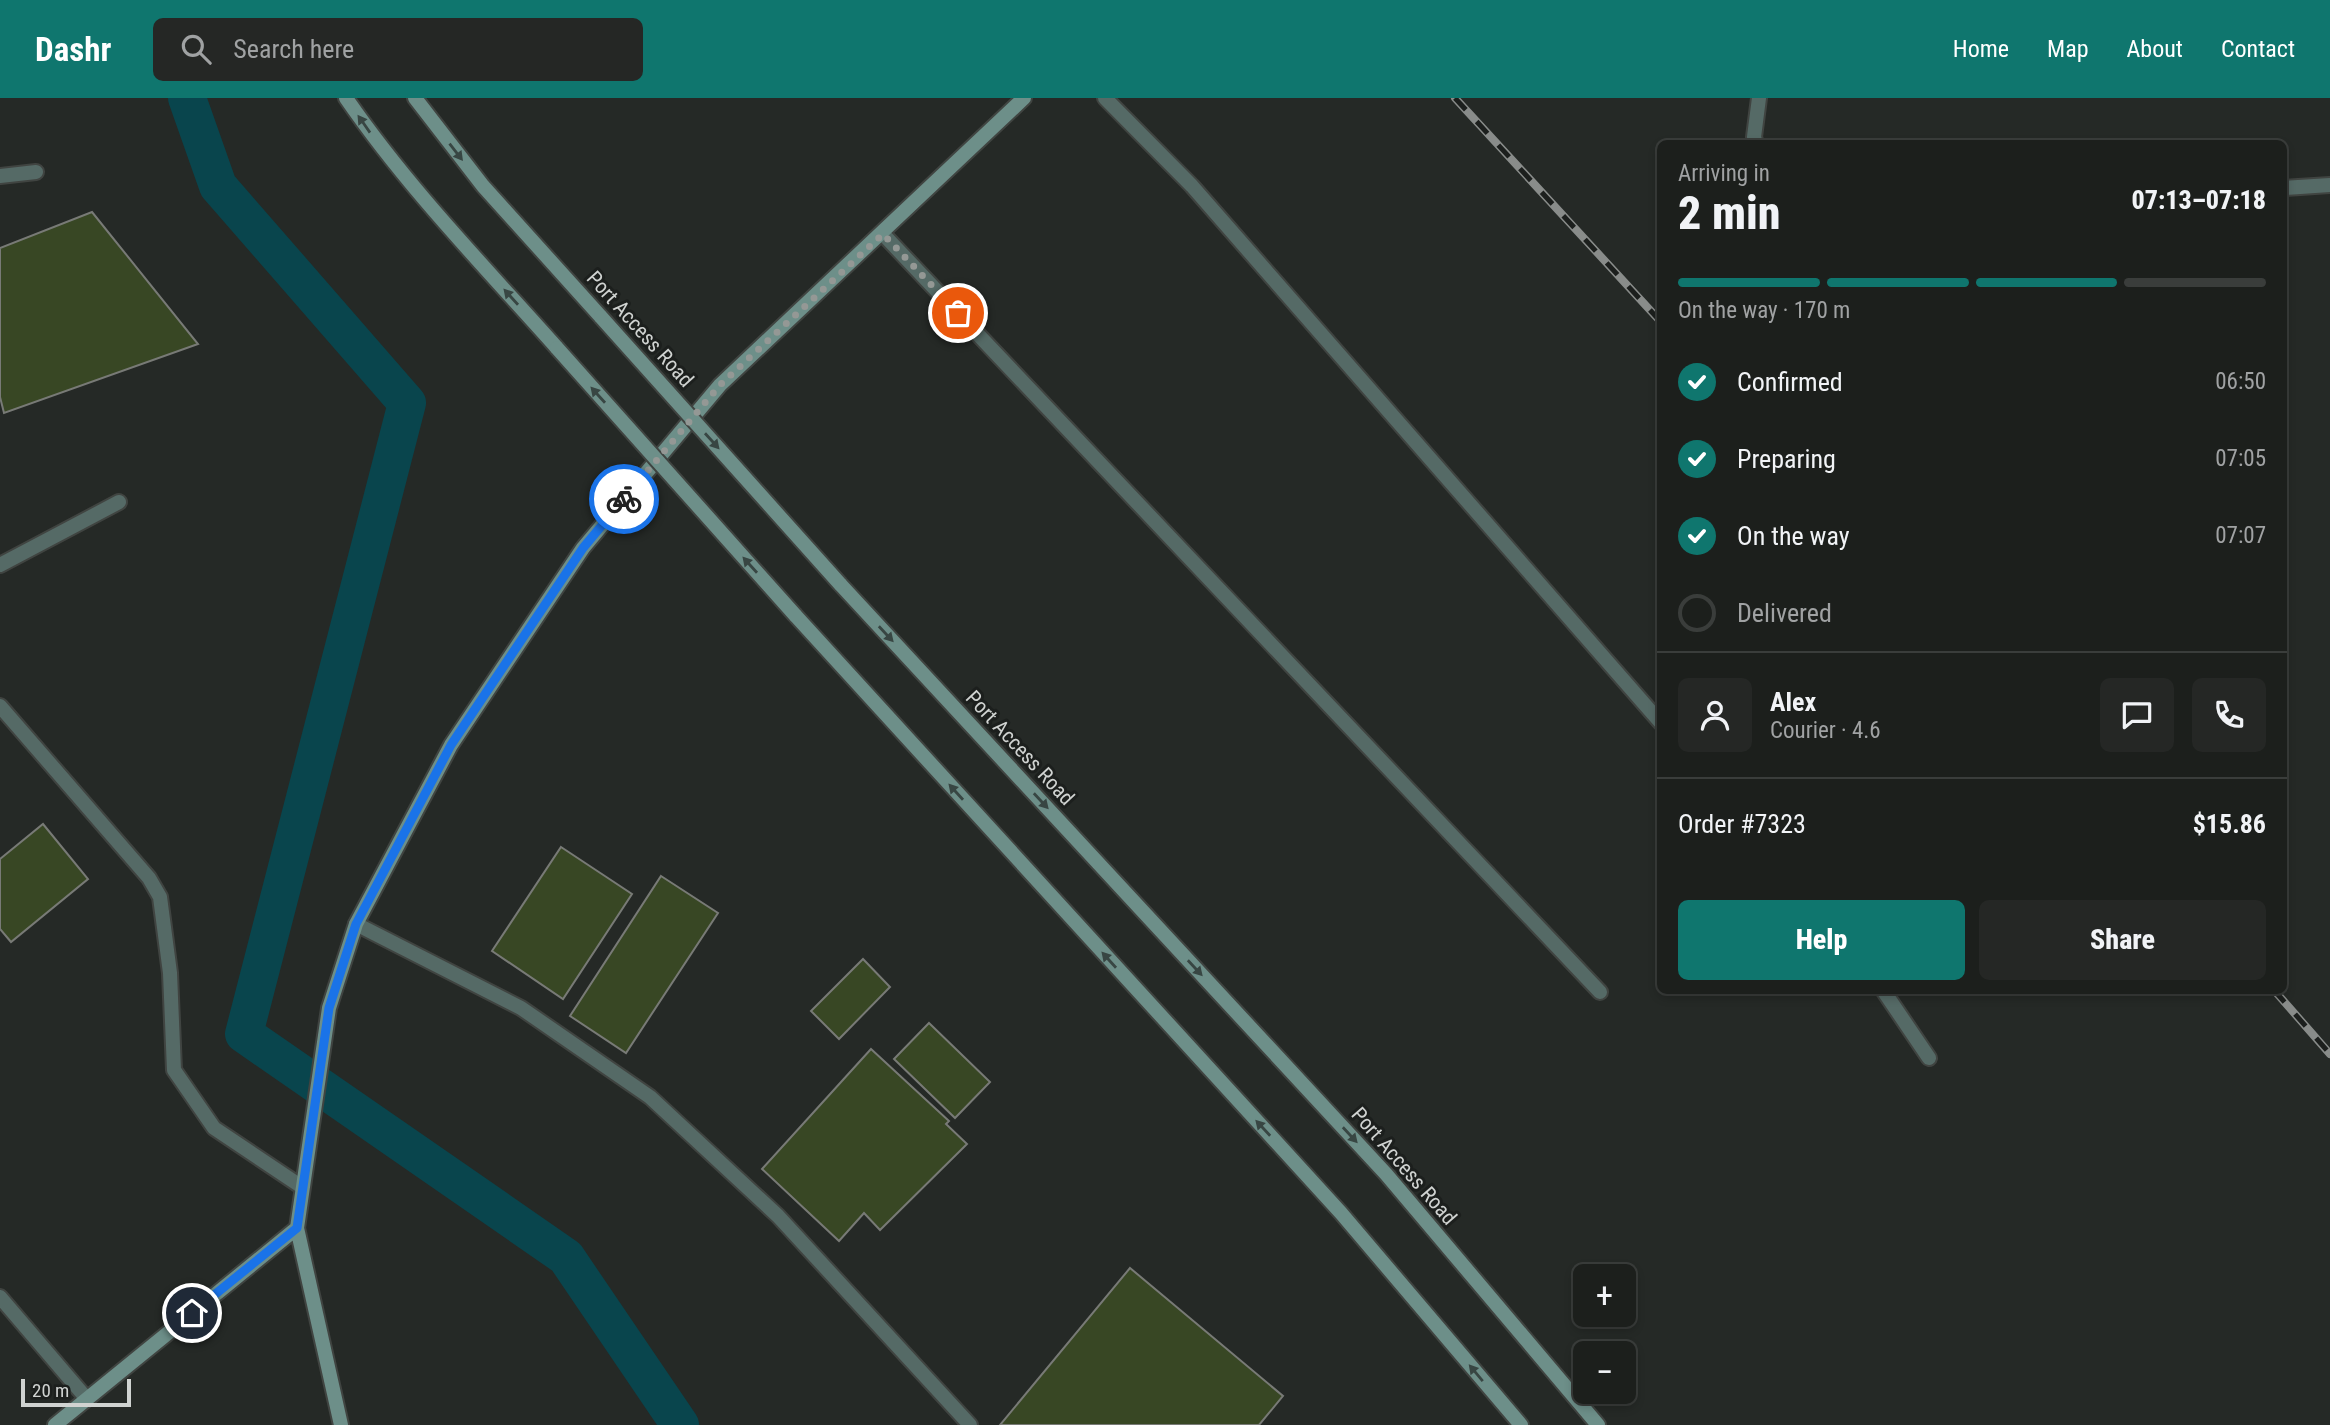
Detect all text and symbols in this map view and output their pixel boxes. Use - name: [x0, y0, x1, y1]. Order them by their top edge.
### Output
- search box: [153, 18, 643, 81]
- text: Dashr: [35, 30, 111, 69]
- icon: search: [177, 30, 215, 68]
- text: Search here: [233, 34, 354, 64]
- text: Home: [1953, 35, 2009, 63]
- text: Map: [2047, 35, 2089, 63]
- text: About: [2127, 35, 2183, 63]
- text: Contact: [2221, 35, 2295, 63]
- one-way arrow: [357, 115, 371, 133]
- one-way arrow: [449, 143, 463, 161]
- text: Arriving in: [1678, 160, 1770, 187]
- text: 07:13–07:18: [2132, 185, 2266, 215]
- text: 2 min: [1678, 186, 1781, 240]
- street label: Port Access Road: [582, 266, 698, 392]
- pin: [928, 283, 988, 343]
- one-way arrow: [504, 289, 520, 306]
- icon: bag: [939, 294, 977, 332]
- text: On the way · 170 m: [1678, 297, 1850, 324]
- icon: check: [1678, 363, 1716, 401]
- text: Confirmed: [1737, 367, 1843, 397]
- text: 06:50: [2215, 368, 2266, 395]
- one-way arrow: [590, 386, 606, 404]
- one-way arrow: [703, 432, 719, 449]
- icon: check: [1678, 440, 1716, 478]
- text: Preparing: [1737, 444, 1836, 474]
- text: 07:05: [2215, 445, 2266, 472]
- courier: [589, 464, 659, 534]
- icon: bike: [605, 480, 643, 518]
- icon: check: [1678, 517, 1716, 555]
- text: On the way: [1737, 521, 1850, 551]
- text: 07:07: [2215, 522, 2266, 549]
- one-way arrow: [743, 556, 758, 573]
- text: Delivered: [1737, 598, 1832, 628]
- one-way arrow: [878, 625, 894, 643]
- button: person: [1678, 678, 1752, 752]
- button: chat: [2100, 678, 2174, 752]
- button: phone: [2192, 678, 2266, 752]
- street label: Port Access Road: [961, 686, 1079, 810]
- text: Alex: [1770, 687, 1816, 717]
- text: Courier · 4.6: [1770, 717, 1881, 744]
- one-way arrow: [948, 784, 964, 801]
- one-way arrow: [1032, 792, 1048, 809]
- text: Order #7323: [1678, 809, 1806, 839]
- text: $15.86: [2193, 809, 2266, 839]
- button: Help: [1678, 900, 1965, 980]
- button: Share: [1979, 900, 2266, 980]
- one-way arrow: [1101, 951, 1117, 969]
- one-way arrow: [1187, 959, 1203, 976]
- street label: Port Access Road: [1347, 1102, 1461, 1230]
- one-way arrow: [1255, 1120, 1271, 1137]
- one-way arrow: [1341, 1126, 1357, 1143]
- map controls: [1573, 1264, 1636, 1404]
- button: +: [1573, 1264, 1636, 1327]
- pin: [162, 1283, 222, 1343]
- icon: home: [173, 1294, 211, 1332]
- button: −: [1573, 1341, 1636, 1404]
- one-way arrow: [1469, 1364, 1484, 1382]
- scale bar: [21, 1376, 131, 1408]
- text: 20 m: [32, 1379, 69, 1402]

